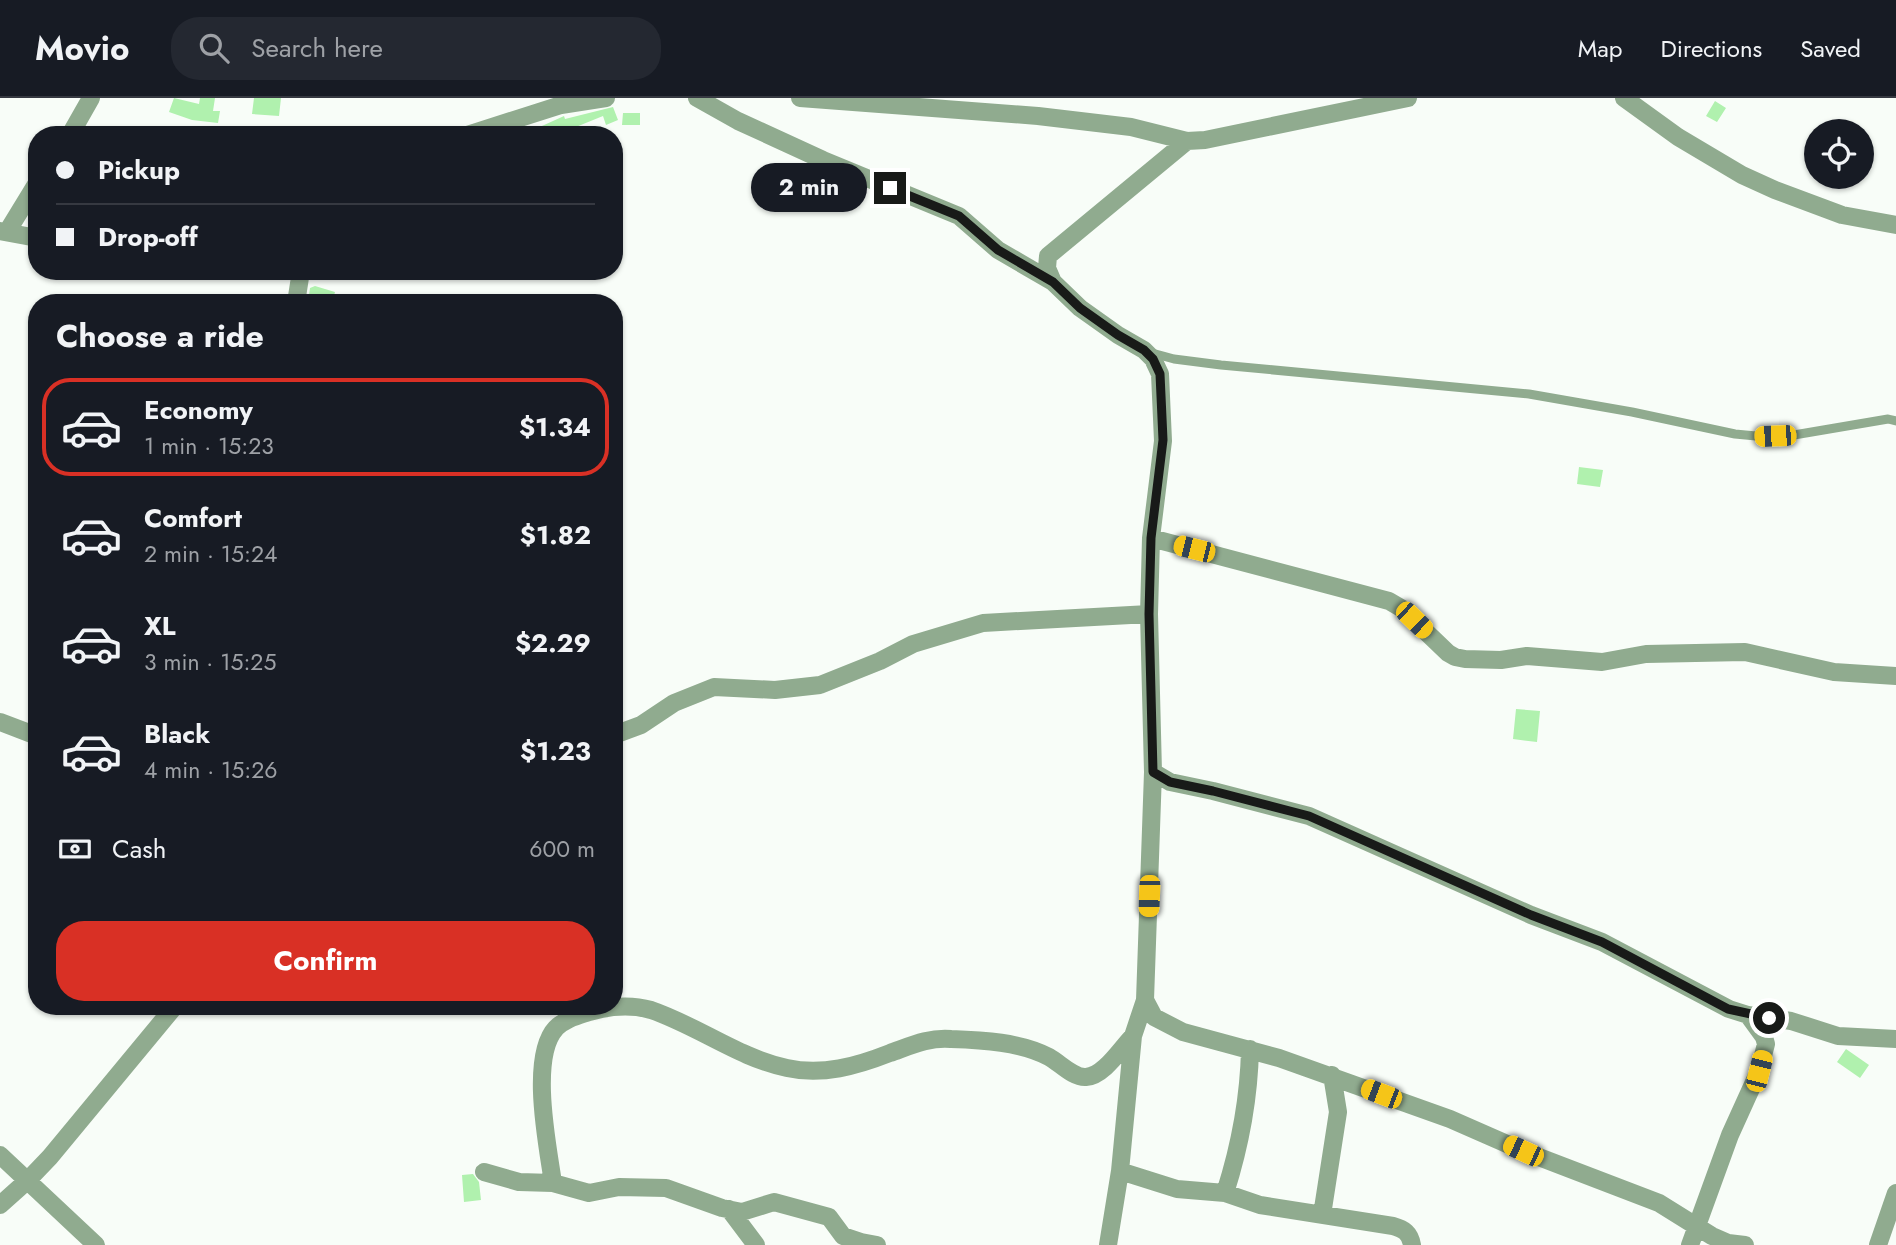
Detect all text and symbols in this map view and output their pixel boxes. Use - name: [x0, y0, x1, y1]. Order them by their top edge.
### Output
- search box: [171, 17, 661, 80]
- text: Movio: [35, 25, 129, 72]
- icon: search: [195, 29, 233, 67]
- text: Search here: [251, 29, 383, 67]
- text: Map: [1578, 31, 1623, 66]
- text: Directions: [1661, 31, 1762, 66]
- text: Saved: [1800, 31, 1861, 66]
- map controls: [1804, 119, 1874, 189]
- button: locate: [1804, 119, 1874, 189]
- text: Pickup: [98, 151, 180, 189]
- callout: 2 min: [750, 164, 866, 212]
- text: 2 min: [779, 170, 839, 204]
- route end: [874, 172, 906, 204]
- text: Drop-off: [98, 218, 198, 256]
- text: Choose a ride: [56, 313, 264, 359]
- text: Economy: [144, 391, 253, 429]
- icon: car: [60, 396, 123, 459]
- text: $1.34: [519, 408, 591, 446]
- car: [1754, 425, 1797, 447]
- text: 1 min · 15:23: [144, 429, 274, 463]
- text: Comfort: [144, 499, 242, 537]
- icon: car: [60, 504, 123, 567]
- text: $1.82: [520, 516, 591, 554]
- car: [1172, 534, 1217, 564]
- text: 2 min · 15:24: [144, 537, 277, 571]
- car: [1392, 598, 1437, 642]
- text: XL: [144, 607, 176, 645]
- icon: car: [60, 612, 123, 675]
- text: $2.29: [515, 624, 591, 662]
- text: 3 min · 15:25: [144, 645, 276, 679]
- text: Black: [144, 715, 210, 753]
- icon: car: [60, 720, 123, 783]
- text: $1.23: [520, 732, 591, 770]
- text: 4 min · 15:26: [144, 753, 278, 787]
- icon: cash: [56, 830, 94, 868]
- text: Cash: [112, 830, 166, 868]
- text: 600 m: [529, 832, 595, 866]
- car: [1138, 875, 1161, 917]
- button: Confirm: [56, 921, 595, 1001]
- route start: [1753, 1002, 1785, 1034]
- car: [1744, 1048, 1775, 1094]
- car: [1358, 1077, 1405, 1111]
- car: [1500, 1133, 1547, 1169]

